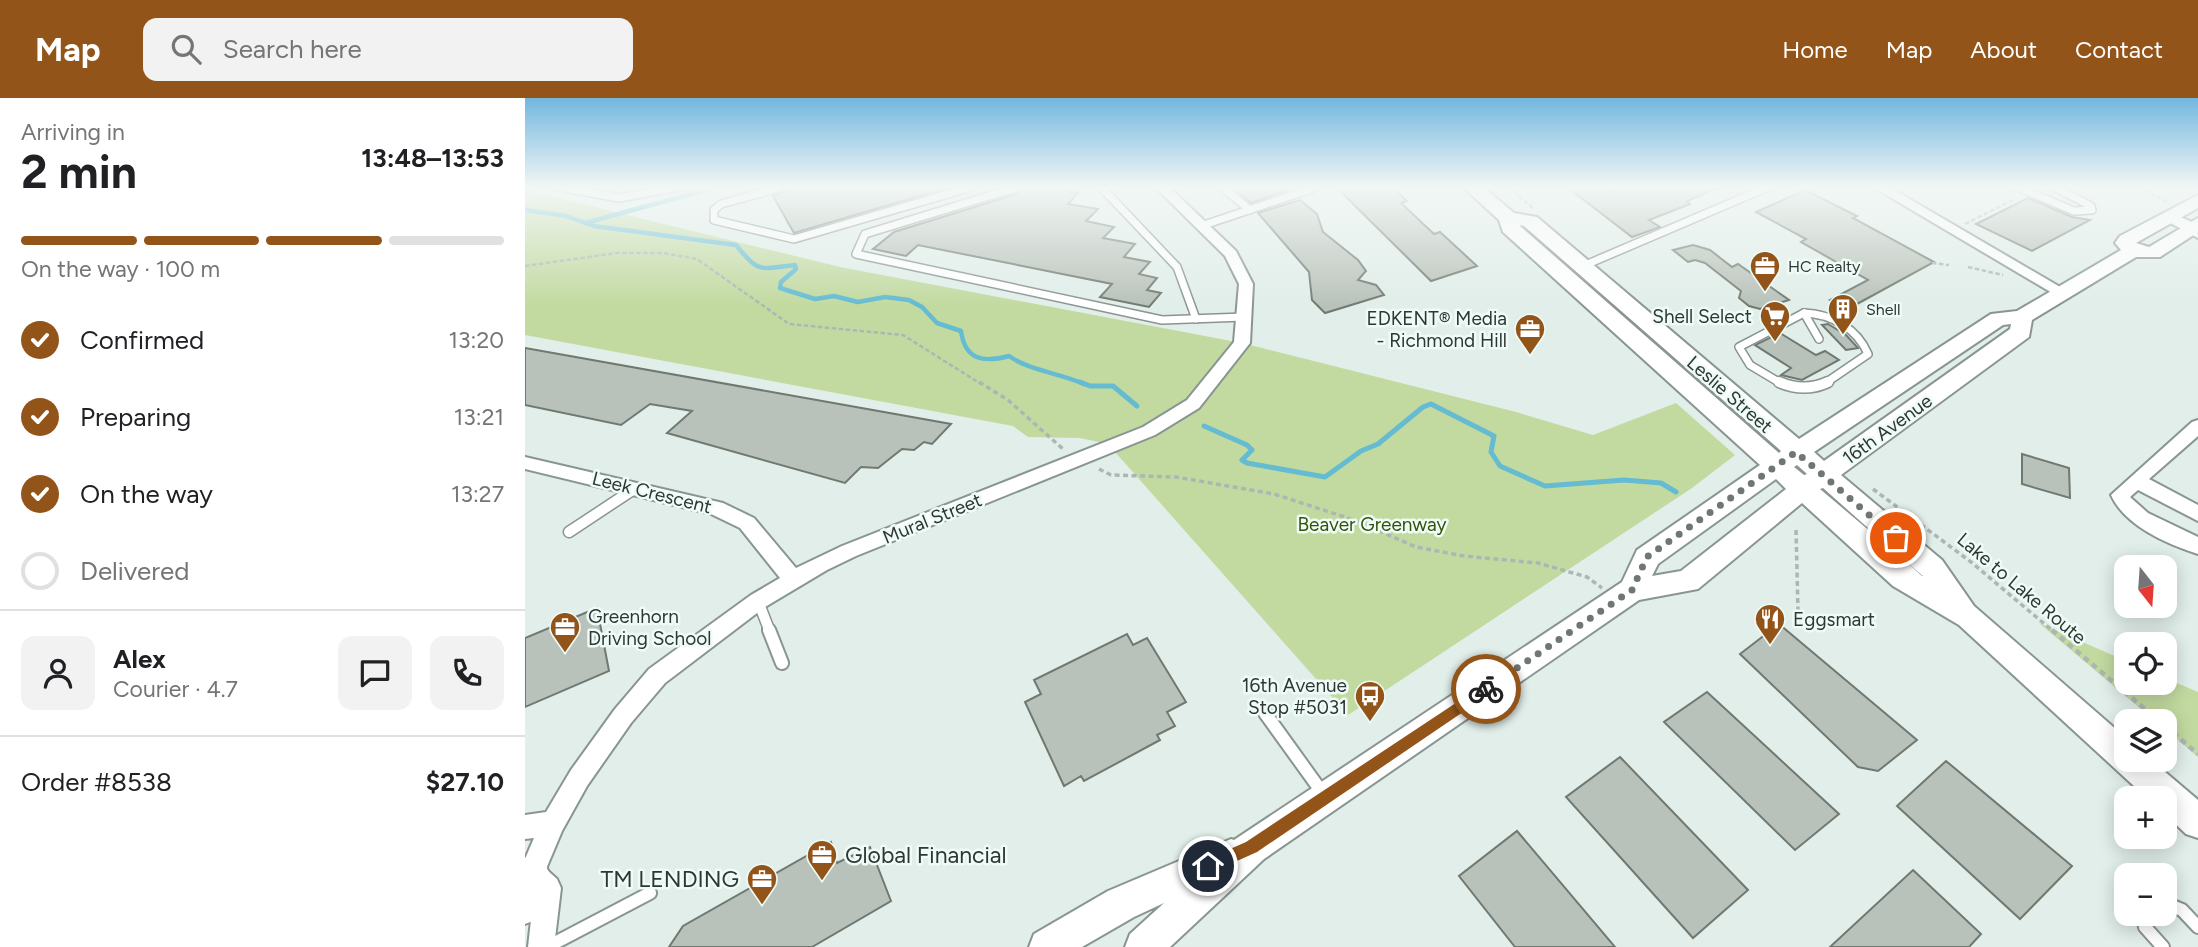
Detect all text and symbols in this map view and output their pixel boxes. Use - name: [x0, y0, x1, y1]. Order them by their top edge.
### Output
- search box: [143, 18, 633, 81]
- text: Map: [35, 30, 101, 69]
- icon: search: [167, 30, 205, 68]
- text: Search here: [223, 33, 362, 65]
- text: Home: [1782, 35, 1848, 64]
- text: Map: [1886, 35, 1932, 64]
- text: About: [1970, 35, 2037, 64]
- text: Contact: [2075, 35, 2163, 64]
- text: Arriving in: [21, 118, 125, 146]
- text: 13:48–13:53: [361, 142, 504, 174]
- text: 2 min: [21, 144, 137, 200]
- office icon: HC Realty: [1748, 249, 1782, 293]
- text: On the way · 100 m: [21, 255, 220, 283]
- place label: HC Realty: [1788, 257, 1861, 276]
- building icon: Shell: [1826, 292, 1860, 336]
- supermarket icon: Shell Select: [1758, 299, 1792, 343]
- place label: Shell: [1866, 300, 1901, 319]
- place label: Shell Select: [1652, 305, 1752, 328]
- place label: EDKENT® Media - Richmond Hill: [1366, 307, 1507, 352]
- office icon: EDKENT® Media - Richmond Hill: [1513, 312, 1547, 356]
- icon: check: [21, 321, 59, 359]
- text: Confirmed: [80, 324, 204, 356]
- text: 13:20: [449, 326, 504, 354]
- street label: Leslie Street: [1682, 351, 1777, 438]
- street label: 16th Avenue: [1838, 389, 1937, 470]
- icon: check: [21, 398, 59, 436]
- text: Preparing: [80, 401, 191, 433]
- text: 13:21: [454, 403, 504, 431]
- street label: Leek Crescent: [590, 467, 714, 518]
- icon: check: [21, 475, 59, 513]
- text: On the way: [80, 478, 213, 510]
- text: 13:27: [451, 480, 504, 508]
- street label: Mural Street: [879, 488, 985, 549]
- pin: [1866, 508, 1926, 568]
- park label: Beaver Greenway: [1298, 513, 1446, 536]
- icon: bag: [1877, 519, 1915, 557]
- street label: Lake to Lake Route: [1953, 528, 2091, 649]
- text: Delivered: [80, 555, 189, 587]
- north arrow: [2114, 555, 2177, 618]
- map controls: [2114, 555, 2177, 926]
- restaurant icon: Eggsmart: [1753, 602, 1787, 646]
- place label: Greenhorn Driving School: [588, 605, 711, 650]
- place label: Eggsmart: [1793, 608, 1875, 631]
- office icon: Greenhorn Driving School: [548, 610, 582, 654]
- button: locate: [2114, 632, 2177, 695]
- button: person: [21, 636, 95, 710]
- button: chat: [338, 636, 412, 710]
- button: phone: [430, 636, 504, 710]
- text: Alex: [113, 643, 166, 675]
- courier: [1451, 654, 1521, 724]
- icon: bike: [1467, 670, 1505, 708]
- place label: 16th Avenue Stop #5031: [1242, 674, 1347, 719]
- text: Courier · 4.7: [113, 675, 238, 703]
- bus stop icon: 16th Avenue Stop #5031: [1353, 679, 1387, 723]
- button: layers: [2114, 709, 2177, 772]
- text: Order #8538: [21, 766, 172, 798]
- text: $27.10: [426, 766, 504, 798]
- button: +: [2114, 786, 2177, 849]
- pin: [1178, 836, 1238, 896]
- office icon: Global Financial: [805, 838, 839, 882]
- place label: Global Financial: [845, 841, 1007, 869]
- icon: home: [1189, 847, 1227, 885]
- office icon: TM LENDING: [745, 862, 779, 906]
- button: −: [2114, 863, 2177, 926]
- place label: TM LENDING: [600, 865, 739, 893]

